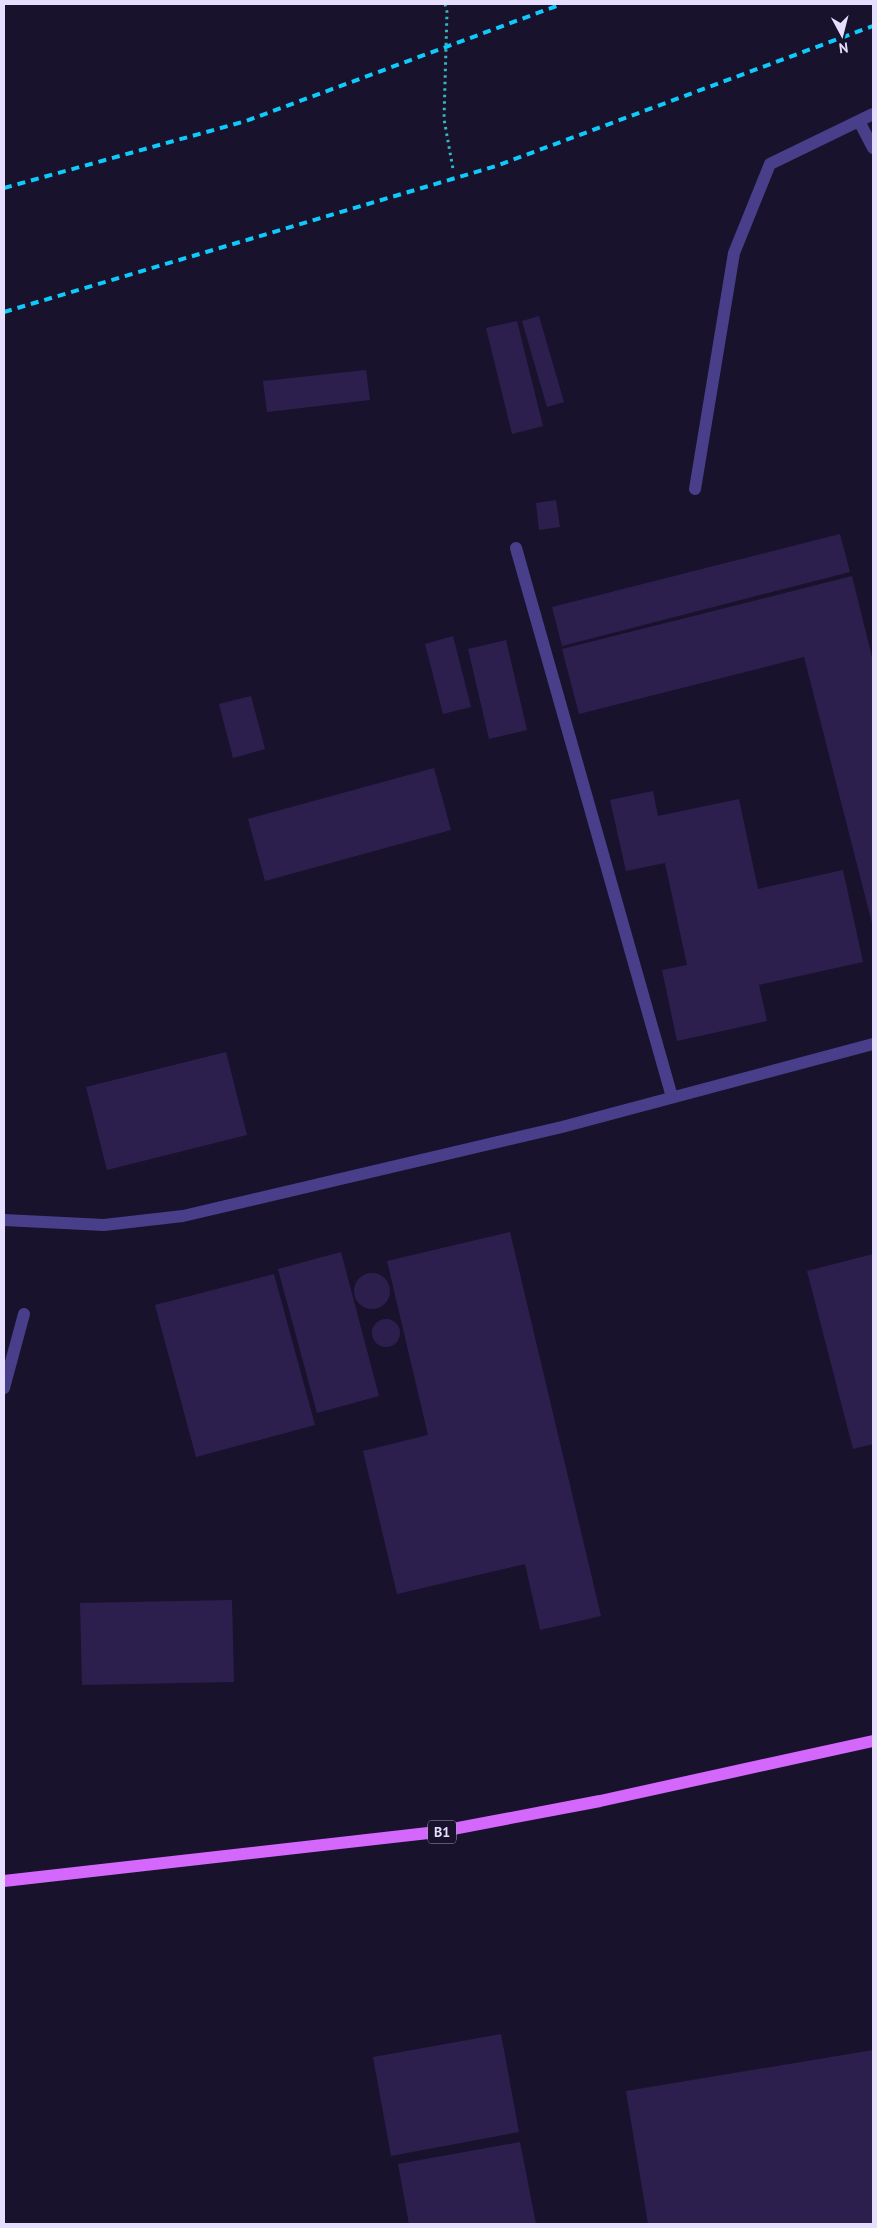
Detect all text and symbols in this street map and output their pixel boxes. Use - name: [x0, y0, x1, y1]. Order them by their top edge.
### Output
- north arrow: [817, 10, 867, 60]
- text: N: [838, 38, 849, 57]
- road number: B1: [428, 1820, 456, 1844]

